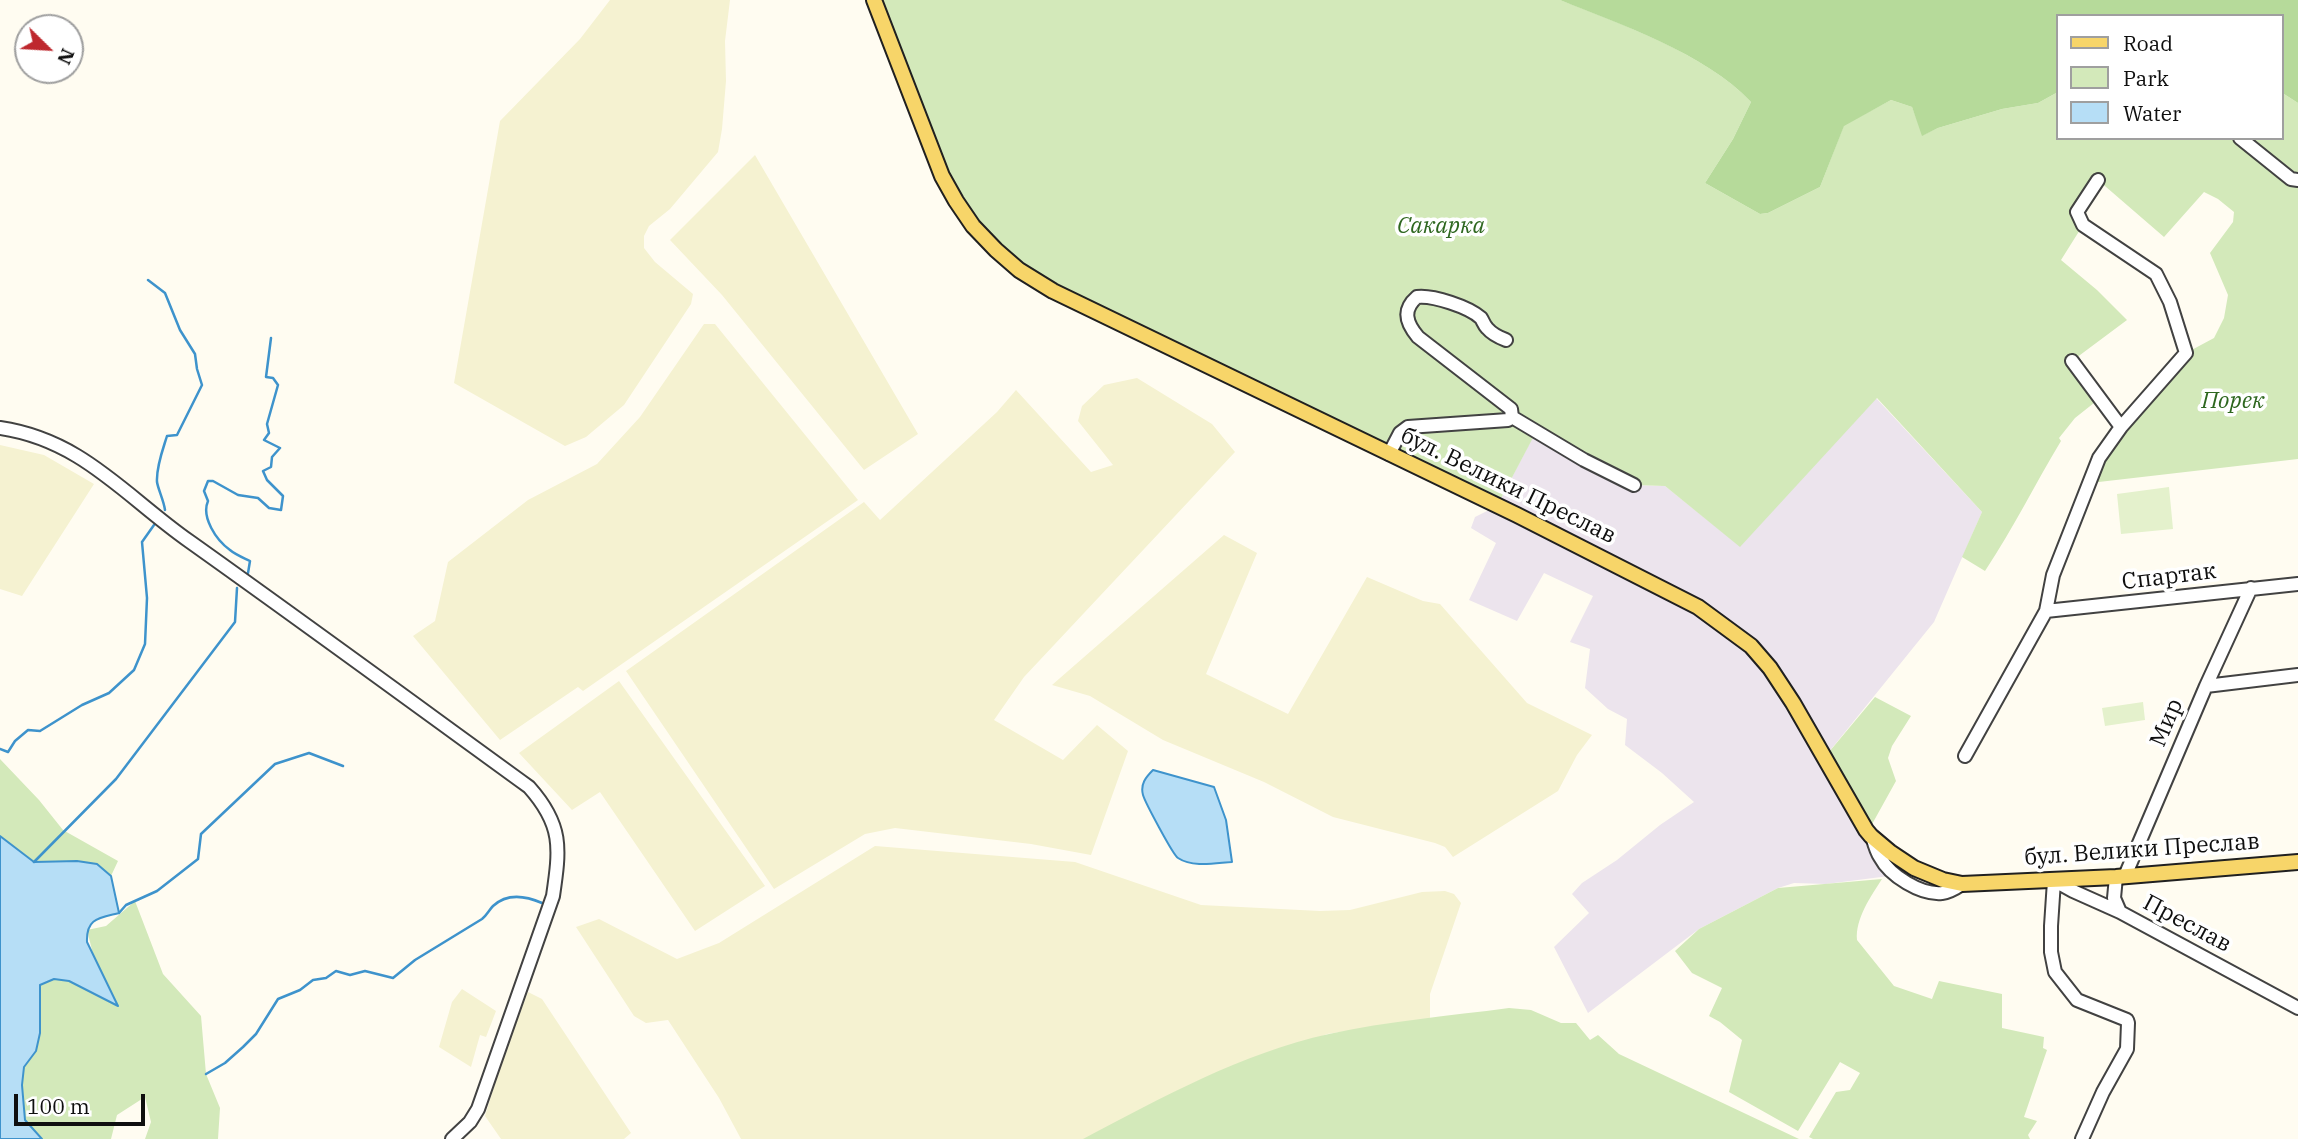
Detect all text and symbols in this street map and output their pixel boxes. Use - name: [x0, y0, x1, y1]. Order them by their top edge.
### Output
- north arrow: [14, 14, 84, 84]
- legend: [2056, 14, 2284, 140]
- text: Road: [2123, 29, 2173, 57]
- text: N: [52, 45, 80, 68]
- text: Park: [2123, 64, 2169, 92]
- text: Water: [2123, 99, 2181, 127]
- park label: Сакарка: [1397, 212, 1485, 240]
- park label: Порек: [2201, 387, 2265, 415]
- street label: бул. Велики Преслав: [1396, 422, 1620, 550]
- street label: Спартак: [2120, 558, 2218, 596]
- street label: Мир: [2145, 695, 2189, 751]
- street label: бул. Велики Преслав: [2023, 828, 2261, 872]
- street label: Преслав: [2138, 889, 2236, 959]
- scale bar: [18, 1080, 149, 1124]
- text: 100 m: [27, 1092, 90, 1120]

